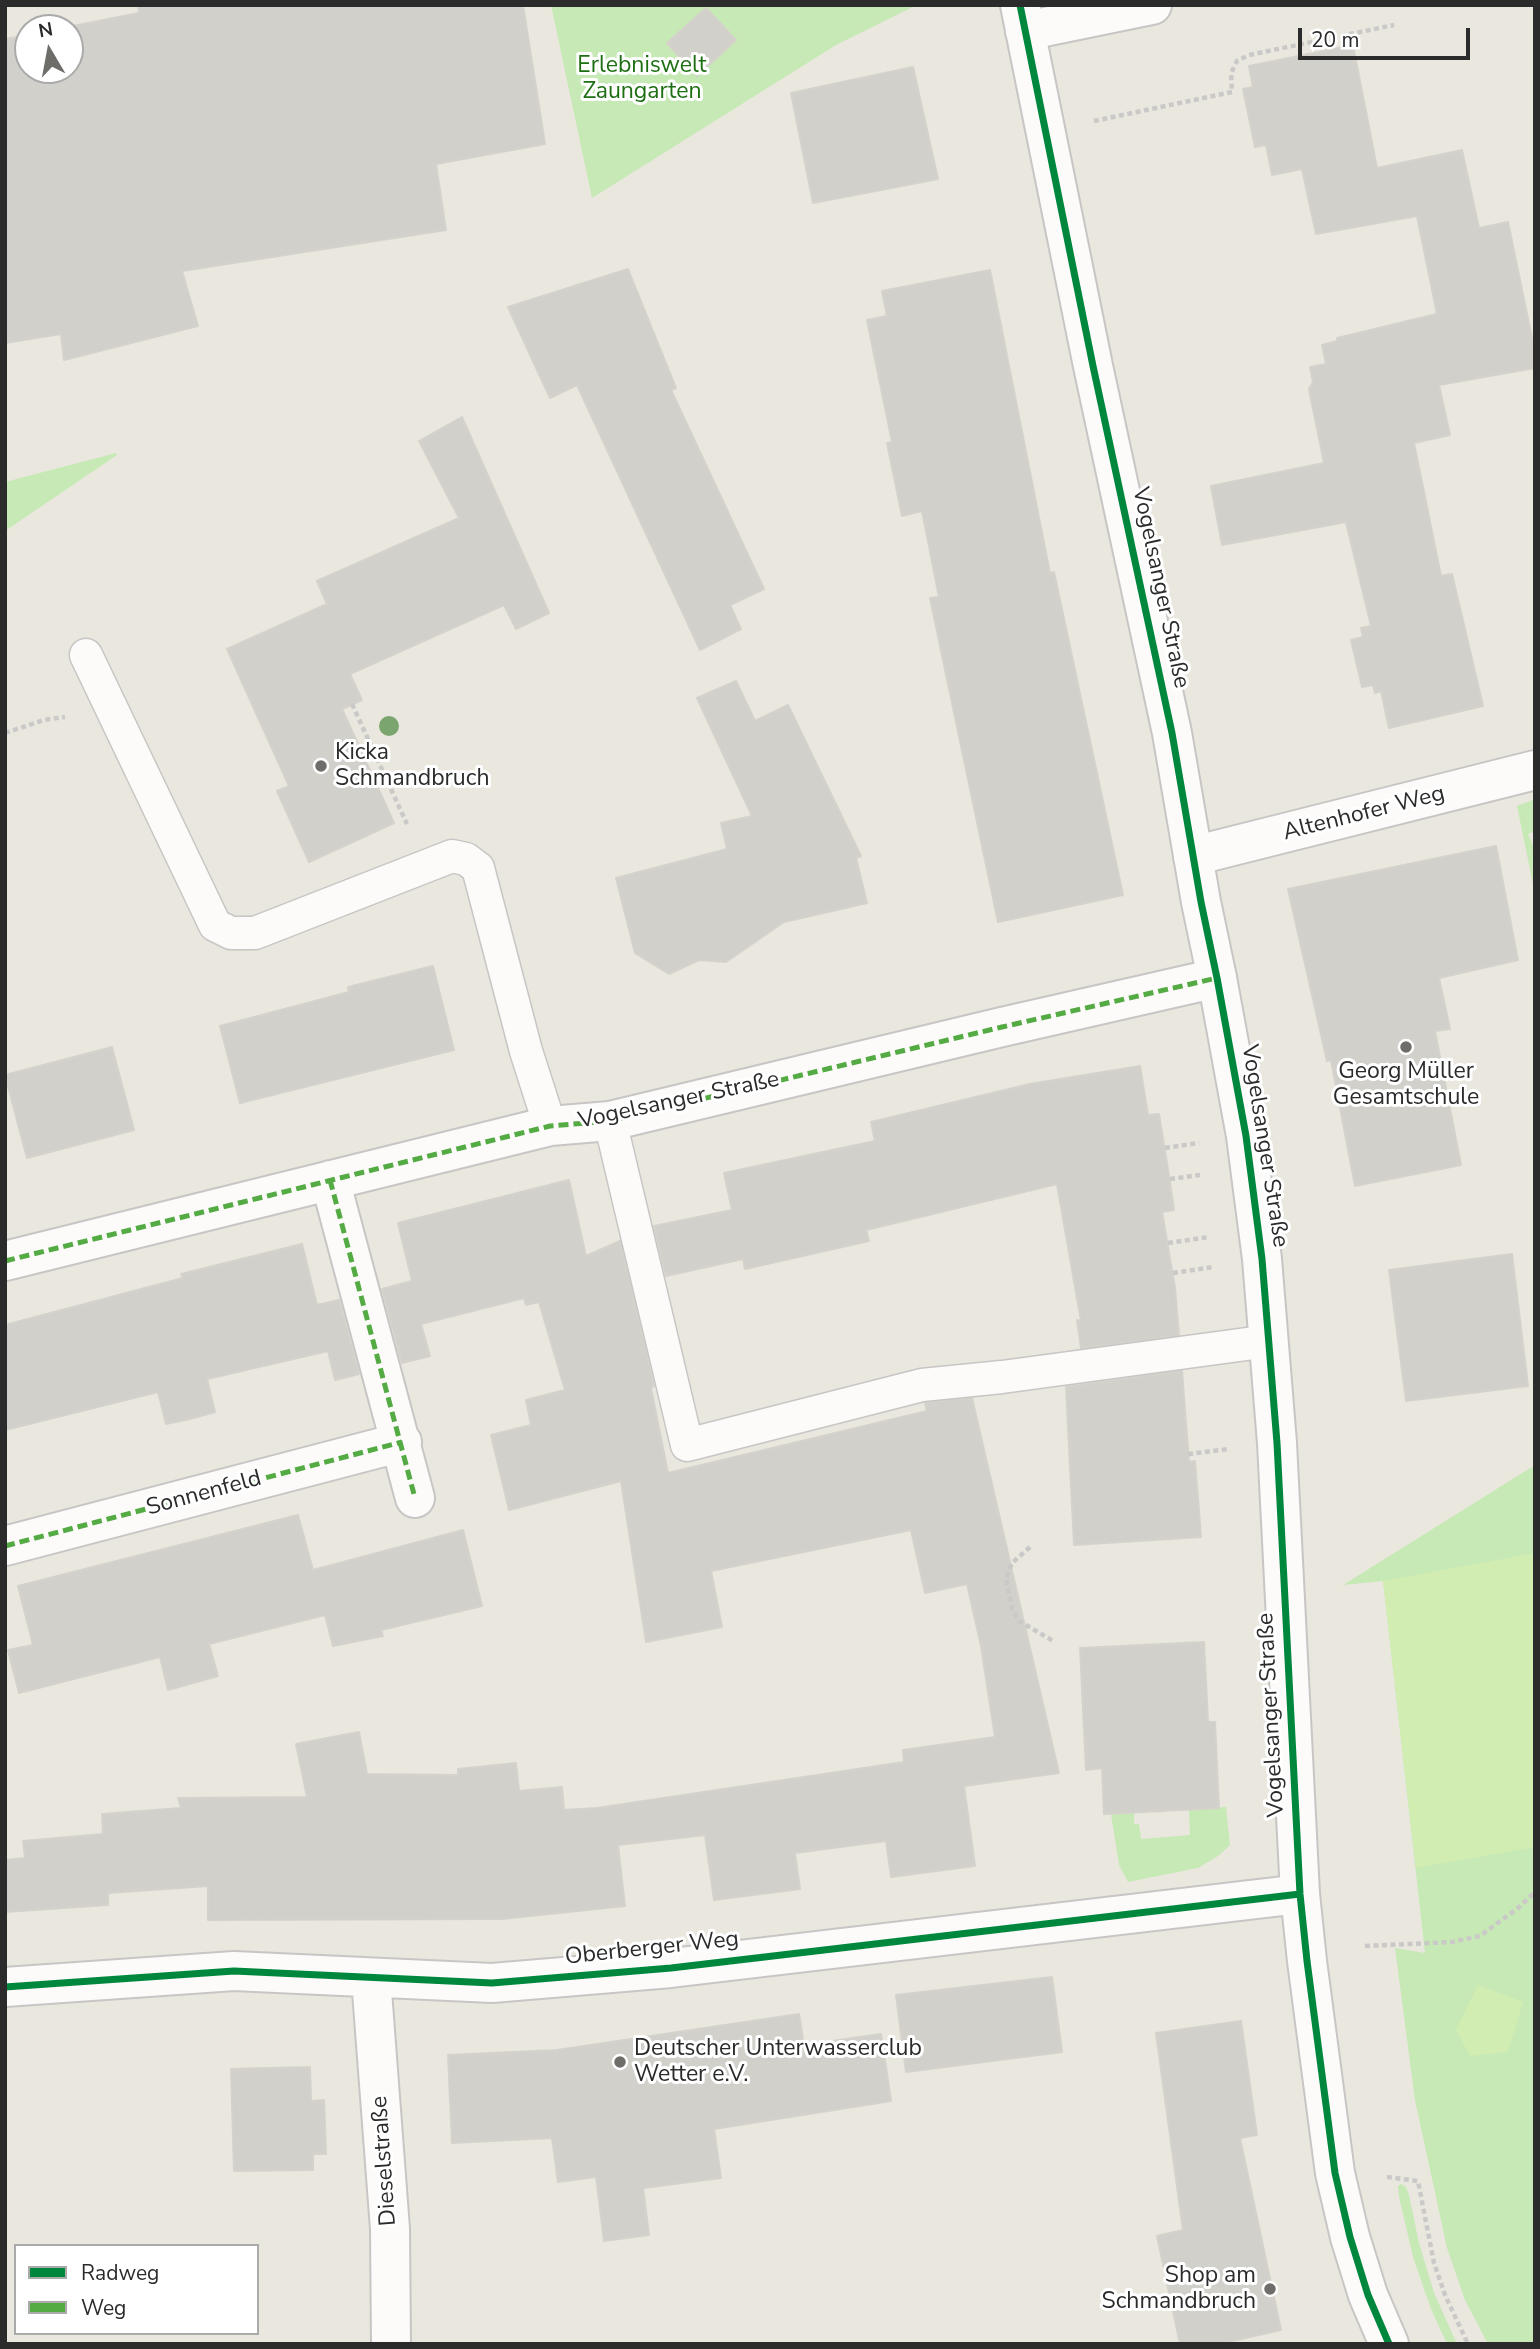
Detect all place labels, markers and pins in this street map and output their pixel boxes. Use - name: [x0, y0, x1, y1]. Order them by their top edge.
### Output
- place label: Kicka Schmandbruch: [335, 739, 489, 793]
- marker: Kicka Schmandbruch: [313, 758, 329, 774]
- marker: Georg Müller Gesamtschule: [1398, 1039, 1414, 1055]
- place label: Georg Müller Gesamtschule: [1333, 1058, 1479, 1112]
- place label: Deutscher Unterwasserclub Wetter e.V.: [634, 2035, 922, 2089]
- marker: Deutscher Unterwasserclub Wetter e.V.: [612, 2054, 628, 2070]
- place label: Shop am Schmandbruch: [1102, 2262, 1256, 2316]
- marker: Shop am Schmandbruch: [1262, 2281, 1278, 2297]

